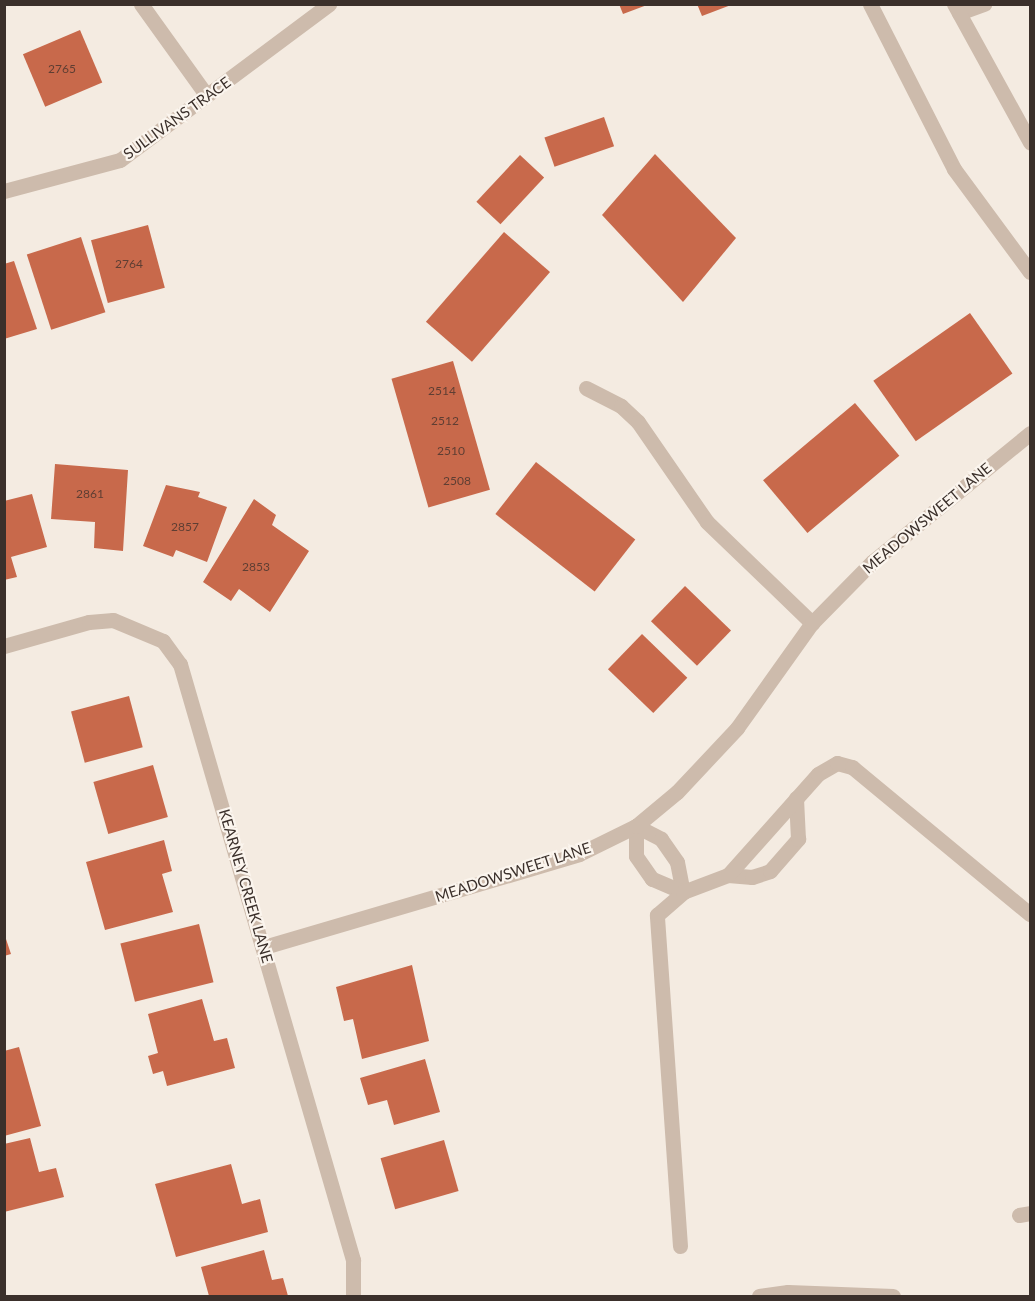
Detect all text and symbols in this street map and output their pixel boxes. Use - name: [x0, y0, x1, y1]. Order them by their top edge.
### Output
- house number: 2765: [48, 62, 76, 76]
- street label: SULLIVANS TRACE: [120, 73, 234, 163]
- house number: 2764: [115, 257, 143, 271]
- house number: 2514: [428, 384, 456, 398]
- house number: 2512: [431, 414, 459, 428]
- house number: 2510: [437, 444, 465, 458]
- street label: MEADOWSWEET LANE: [859, 459, 995, 577]
- house number: 2508: [443, 474, 471, 488]
- house number: 2861: [76, 487, 104, 501]
- house number: 2857: [171, 520, 199, 534]
- house number: 2853: [242, 560, 270, 574]
- street label: KEARNEY CREEK LANE: [215, 807, 277, 965]
- street label: MEADOWSWEET LANE: [433, 838, 593, 906]

